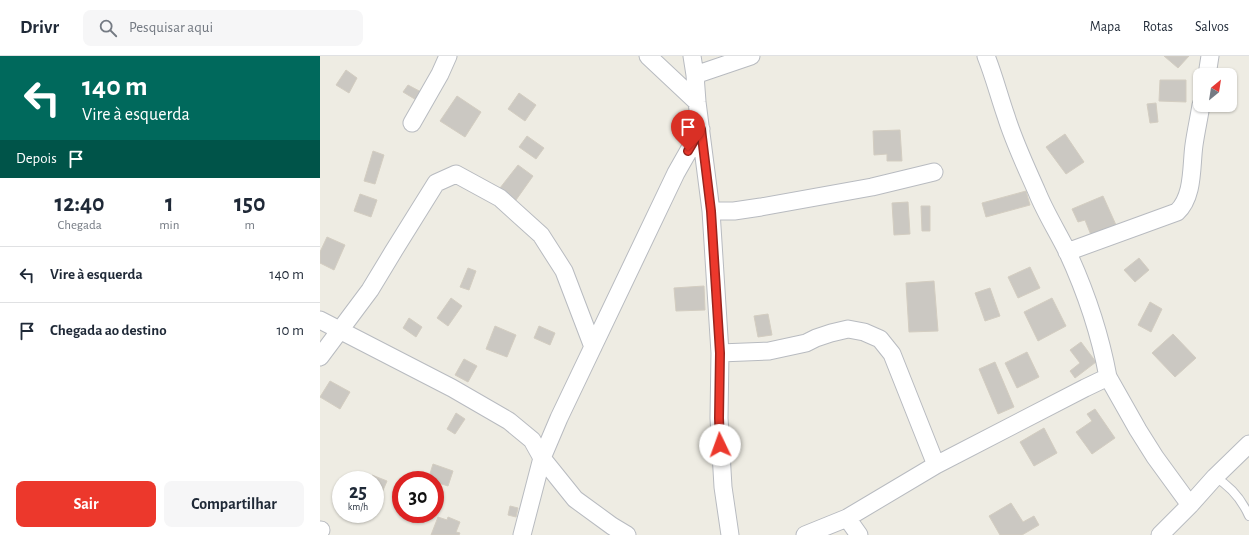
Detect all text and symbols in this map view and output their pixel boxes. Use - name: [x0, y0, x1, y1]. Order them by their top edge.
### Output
- search box: [83, 10, 363, 46]
- icon: search: [97, 17, 119, 39]
- text: Drivr: [20, 18, 59, 37]
- text: Pesquisar aqui: [129, 20, 213, 35]
- text: Mapa: [1090, 20, 1121, 34]
- text: Rotas: [1143, 20, 1173, 34]
- text: Salvos: [1195, 20, 1229, 34]
- north arrow: [1193, 68, 1237, 112]
- map controls: [1193, 68, 1237, 112]
- icon: left: [16, 72, 68, 124]
- text: 140 m: [82, 73, 148, 101]
- text: Vire à esquerda: [82, 106, 190, 124]
- pin: [671, 110, 705, 151]
- icon: arrive: [677, 116, 699, 138]
- icon: arrive: [65, 148, 87, 170]
- text: Depois: [16, 151, 57, 166]
- text: 12:40: [55, 192, 105, 216]
- text: 1: [165, 192, 174, 216]
- text: 150: [234, 192, 265, 216]
- text: Chegada: [57, 219, 102, 232]
- text: min: [159, 219, 179, 232]
- text: m: [244, 219, 255, 232]
- icon: left: [16, 264, 38, 286]
- text: Vire à esquerda: [50, 267, 143, 282]
- text: 140 m: [269, 267, 304, 282]
- icon: arrive: [16, 320, 38, 342]
- text: Chegada ao destino: [50, 323, 167, 338]
- text: 10 m: [276, 323, 304, 338]
- position arrow: [699, 424, 741, 466]
- speed limit sign: 30: [392, 471, 444, 523]
- button: Sair: [16, 481, 156, 527]
- button: Compartilhar: [164, 481, 304, 527]
- text: 25: [349, 482, 367, 502]
- text: km/h: [348, 502, 368, 512]

